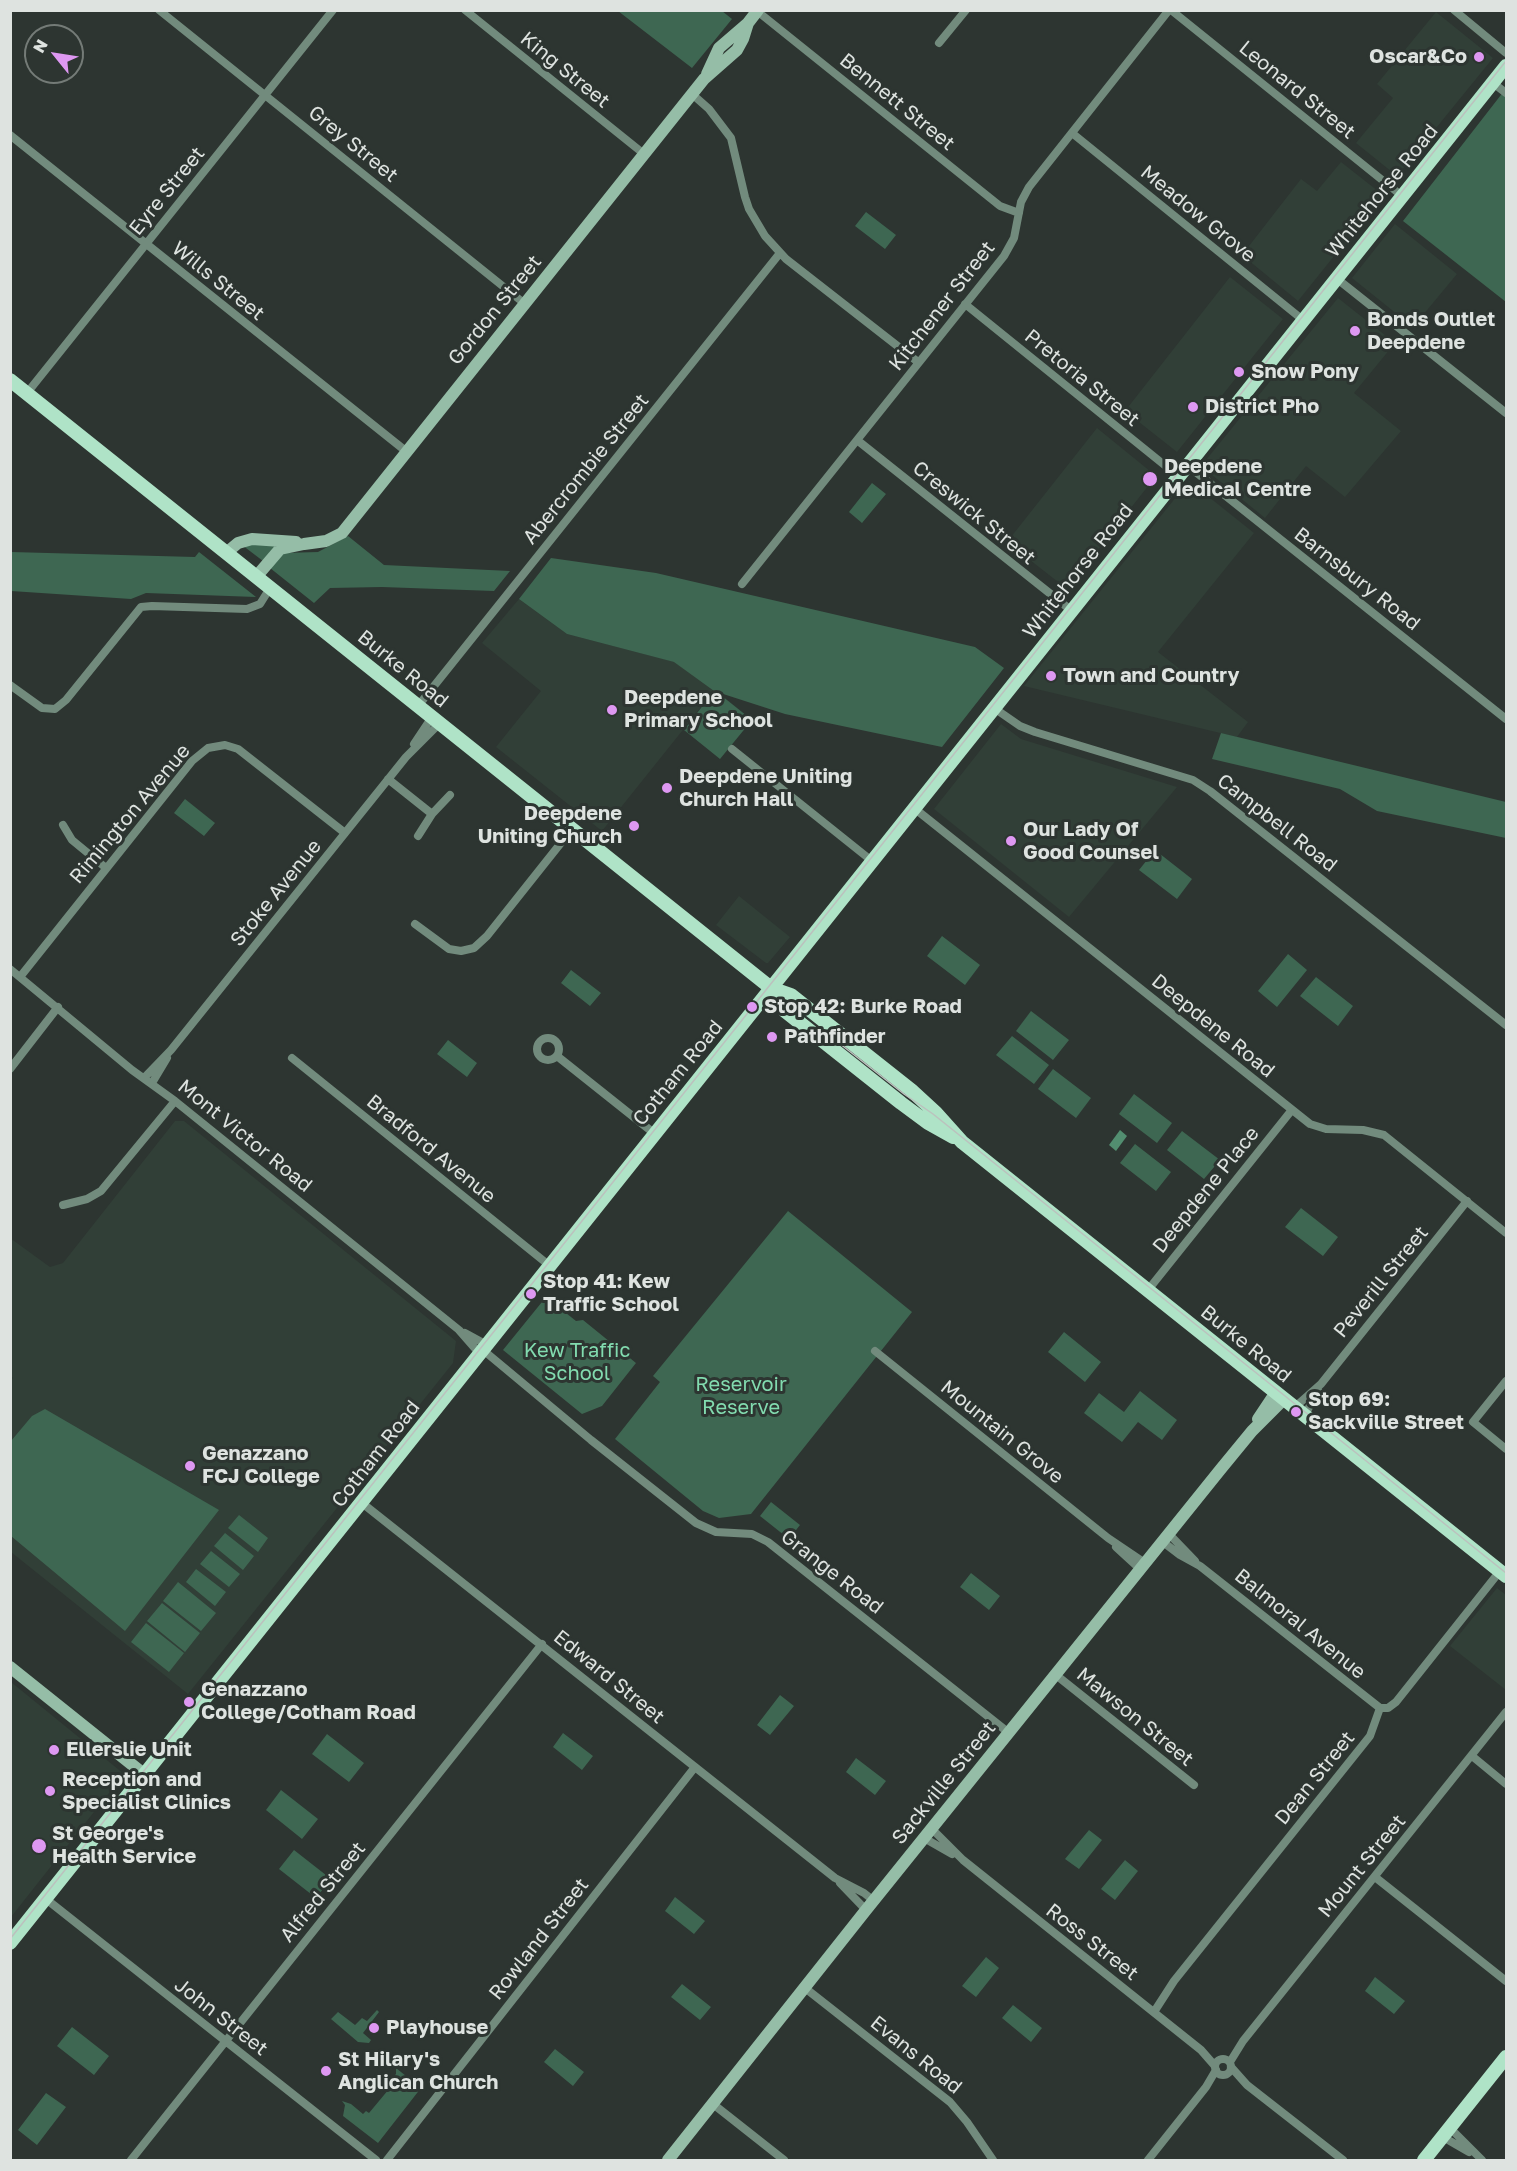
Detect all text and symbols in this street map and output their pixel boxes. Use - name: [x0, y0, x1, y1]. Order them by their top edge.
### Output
- north arrow: [24, 24, 84, 84]
- street label: King Street: [515, 27, 615, 113]
- text: N: [28, 36, 52, 56]
- street label: Leonard Street: [1234, 36, 1360, 144]
- place label: Oscar&Co: [1369, 45, 1467, 69]
- street label: Bennett Street: [835, 48, 959, 156]
- marker: Oscar&Co: [1472, 50, 1486, 64]
- street label: Grey Street: [303, 101, 403, 187]
- street label: Whitehorse Road: [1321, 119, 1443, 263]
- street label: Eyre Street: [124, 142, 210, 240]
- street label: Meadow Grove: [1136, 160, 1260, 268]
- street label: Wills Street: [167, 236, 269, 326]
- street label: Kitchener Street: [884, 236, 1000, 376]
- street label: Gordon Street: [443, 250, 547, 370]
- place label: Bonds Outlet Deepdene: [1367, 308, 1495, 355]
- street label: Pretoria Street: [1020, 324, 1144, 432]
- marker: Bonds Outlet Deepdene: [1348, 324, 1362, 338]
- place label: Snow Pony: [1251, 360, 1359, 384]
- marker: Snow Pony: [1232, 365, 1246, 379]
- street label: Abercrombie Street: [518, 389, 654, 549]
- place label: District Pho: [1205, 395, 1319, 419]
- marker: District Pho: [1186, 400, 1200, 414]
- place label: Deepdene Medical Centre: [1164, 455, 1312, 502]
- street label: Creswick Street: [908, 456, 1040, 570]
- marker: Deepdene Medical Centre: [1141, 470, 1159, 488]
- street label: Whitehorse Road: [1018, 499, 1138, 643]
- street label: Barnsbury Road: [1289, 522, 1425, 636]
- street label: Burke Road: [353, 625, 453, 713]
- place label: Town and Country: [1063, 664, 1239, 688]
- marker: Town and Country: [1044, 669, 1058, 683]
- place label: Deepdene Primary School: [624, 686, 773, 733]
- marker: Deepdene Primary School: [605, 703, 619, 717]
- street label: Rimington Avenue: [65, 739, 195, 889]
- place label: Deepdene Uniting Church Hall: [679, 765, 852, 812]
- street label: Campbell Road: [1212, 769, 1342, 877]
- marker: Deepdene Uniting Church Hall: [660, 781, 674, 795]
- place label: Deepdene Uniting Church: [478, 802, 622, 849]
- place label: Our Lady Of Good Counsel: [1023, 818, 1159, 865]
- marker: Deepdene Uniting Church: [627, 819, 641, 833]
- marker: Our Lady Of Good Counsel: [1004, 834, 1018, 848]
- street label: Stoke Avenue: [226, 835, 326, 951]
- street label: Deepdene Road: [1147, 969, 1279, 1083]
- place label: Stop 42: Burke Road: [764, 995, 962, 1019]
- marker: Stop 42: Burke Road: [745, 1000, 759, 1014]
- street label: Cotham Road: [628, 1015, 728, 1131]
- place label: Pathfinder: [784, 1025, 886, 1049]
- marker: Pathfinder: [765, 1030, 779, 1044]
- street label: Mont Victor Road: [173, 1075, 317, 1197]
- street label: Bradford Avenue: [362, 1090, 500, 1208]
- street label: Deepdene Place: [1148, 1122, 1264, 1258]
- street label: Peverill Street: [1329, 1221, 1433, 1343]
- place label: Stop 41: Kew Traffic School: [543, 1270, 679, 1317]
- marker: Stop 41: Kew Traffic School: [524, 1287, 538, 1301]
- street label: Burke Road: [1196, 1300, 1296, 1388]
- park label: Kew Traffic School: [524, 1339, 630, 1386]
- park label: Reservoir Reserve: [695, 1373, 787, 1420]
- street label: Mountain Grove: [936, 1375, 1068, 1489]
- place label: Stop 69: Sackville Street: [1308, 1388, 1464, 1435]
- street label: Cotham Road: [327, 1396, 425, 1512]
- marker: Stop 69: Sackville Street: [1289, 1405, 1303, 1419]
- place label: Genazzano FCJ College: [202, 1442, 320, 1489]
- marker: Genazzano FCJ College: [183, 1459, 197, 1473]
- street label: Grange Road: [776, 1525, 888, 1619]
- street label: Balmoral Avenue: [1230, 1564, 1370, 1684]
- street label: Edward Street: [549, 1625, 669, 1729]
- street label: Mawson Street: [1072, 1662, 1198, 1772]
- place label: Genazzano College/Cotham Road: [201, 1678, 416, 1725]
- marker: Genazzano College/Cotham Road: [182, 1695, 196, 1709]
- street label: Sackville Street: [887, 1717, 1001, 1849]
- street label: Dean Street: [1270, 1726, 1360, 1830]
- place label: Ellerslie Unit: [66, 1738, 192, 1762]
- marker: Ellerslie Unit: [47, 1743, 61, 1757]
- place label: Reception and Specialist Clinics: [62, 1768, 231, 1815]
- marker: Reception and Specialist Clinics: [43, 1784, 57, 1798]
- street label: Mount Street: [1313, 1810, 1411, 1922]
- place label: St George's Health Service: [52, 1822, 196, 1869]
- marker: St George's Health Service: [30, 1837, 48, 1855]
- street label: Alfred Street: [275, 1837, 371, 1947]
- street label: Rowland Street: [484, 1873, 594, 2005]
- street label: Ross Street: [1041, 1898, 1143, 1986]
- street label: John Street: [170, 1973, 272, 2061]
- street label: Evans Road: [865, 2011, 967, 2099]
- place label: Playhouse: [386, 2016, 488, 2040]
- marker: Playhouse: [367, 2021, 381, 2035]
- place label: St Hilary's Anglican Church: [338, 2048, 498, 2095]
- marker: St Hilary's Anglican Church: [319, 2064, 333, 2078]

